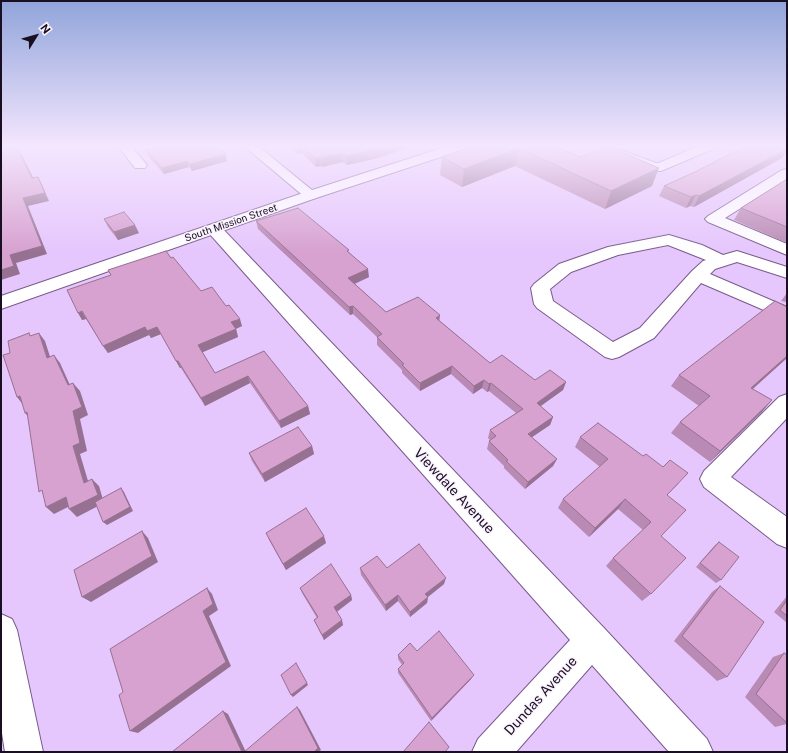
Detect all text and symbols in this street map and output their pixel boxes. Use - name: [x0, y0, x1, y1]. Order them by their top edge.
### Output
- north arrow: [16, 16, 56, 56]
- text: N: [38, 22, 53, 36]
- street label: South Mission Street: [183, 202, 279, 244]
- street label: Viewdale Avenue: [410, 445, 498, 537]
- street label: Dundas Avenue: [501, 653, 581, 739]

